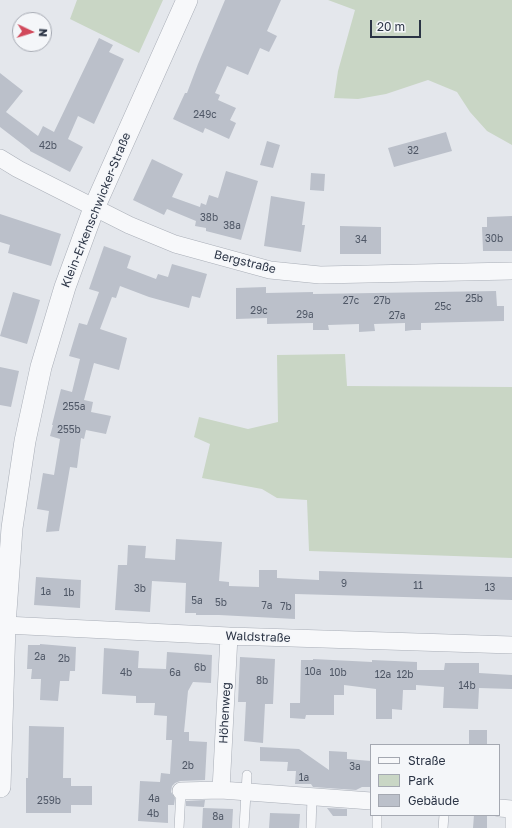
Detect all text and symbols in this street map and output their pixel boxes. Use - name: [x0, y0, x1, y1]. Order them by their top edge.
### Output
- north arrow: [12, 12, 52, 52]
- scale bar: [372, 12, 423, 38]
- text: 20 m: [377, 19, 405, 34]
- text: N: [37, 28, 50, 37]
- house number: 249c: [193, 109, 217, 121]
- street label: Klein-Erkenschwicker-Straße: [58, 130, 134, 290]
- house number: 42b: [39, 140, 57, 152]
- house number: 32: [407, 145, 419, 157]
- house number: 38b: [200, 212, 218, 224]
- house number: 38a: [223, 220, 241, 232]
- house number: 30b: [485, 233, 503, 245]
- house number: 34: [355, 234, 367, 246]
- street label: Bergstraße: [213, 247, 277, 277]
- house number: 25b: [465, 293, 483, 305]
- house number: 27c: [343, 295, 359, 307]
- house number: 27b: [373, 295, 391, 307]
- house number: 25c: [434, 301, 452, 313]
- house number: 29c: [250, 305, 268, 317]
- house number: 29a: [296, 309, 314, 321]
- house number: 27a: [389, 310, 405, 322]
- house number: 255a: [62, 401, 86, 413]
- house number: 255b: [57, 424, 81, 436]
- house number: 9: [341, 578, 347, 590]
- house number: 11: [413, 580, 423, 592]
- house number: 13: [485, 582, 495, 594]
- house number: 3b: [134, 583, 146, 595]
- house number: 1a: [41, 586, 51, 598]
- house number: 1b: [64, 587, 74, 599]
- house number: 5a: [191, 595, 203, 607]
- house number: 5b: [215, 597, 227, 609]
- house number: 7a: [262, 600, 272, 612]
- house number: 7b: [280, 601, 292, 613]
- street label: Waldstraße: [225, 629, 291, 645]
- house number: 2a: [34, 651, 46, 663]
- house number: 2b: [58, 653, 70, 665]
- house number: 6b: [194, 662, 206, 674]
- house number: 10a: [305, 666, 321, 678]
- house number: 4b: [120, 667, 132, 679]
- house number: 6a: [169, 667, 181, 679]
- house number: 10b: [329, 667, 347, 679]
- house number: 12a: [375, 669, 391, 681]
- house number: 12b: [397, 669, 413, 681]
- house number: 8b: [256, 675, 268, 687]
- house number: 14b: [458, 680, 476, 692]
- street label: Höhenweg: [216, 682, 234, 744]
- legend: [370, 744, 500, 816]
- text: Straße: [408, 753, 446, 768]
- house number: 2b: [182, 760, 194, 772]
- house number: 3a: [349, 761, 361, 773]
- house number: 1a: [299, 772, 309, 784]
- text: Park: [408, 773, 434, 788]
- house number: 4a: [148, 793, 160, 805]
- text: Gebäude: [408, 793, 459, 808]
- house number: 259b: [37, 795, 61, 807]
- house number: 4b: [147, 808, 159, 820]
- house number: 8a: [212, 811, 224, 823]

